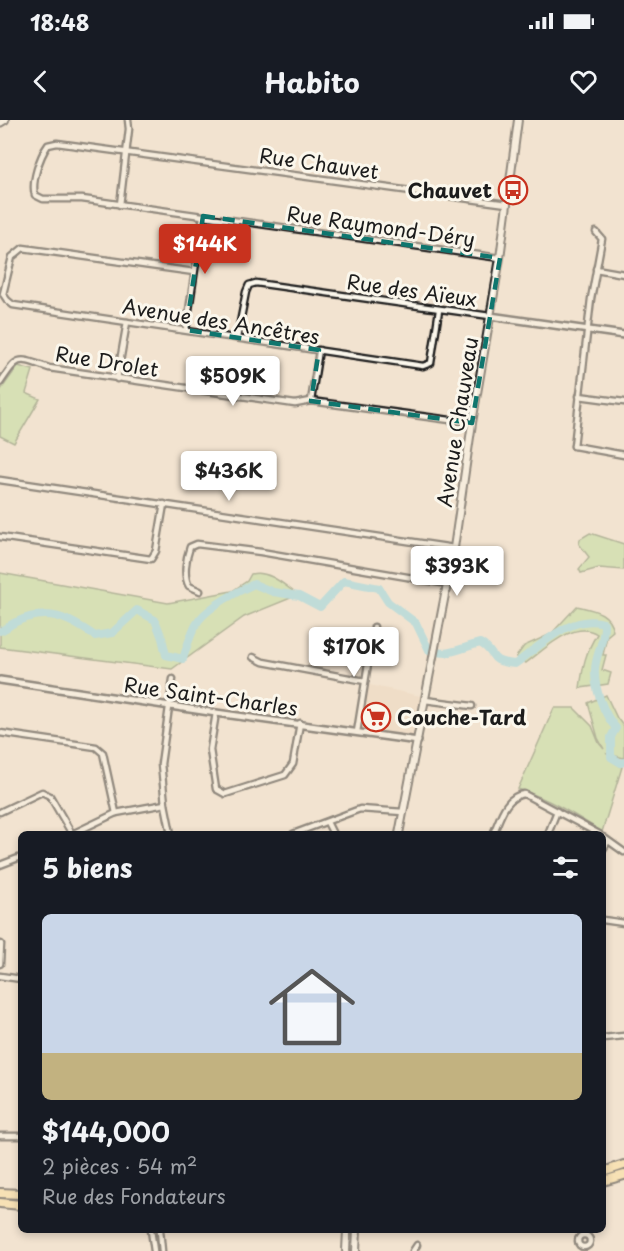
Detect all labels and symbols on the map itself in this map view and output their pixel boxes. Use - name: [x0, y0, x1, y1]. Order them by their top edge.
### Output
- street label: Rue Chauvet: [258, 140, 380, 186]
- bus stop icon: Chauvet: [497, 174, 529, 206]
- place label: Chauvet: [408, 175, 492, 205]
- street label: Rue Raymond-Déry: [285, 198, 477, 254]
- pin: $144K: [163, 224, 247, 275]
- street label: Rue des Aïeux: [345, 266, 479, 314]
- street label: Avenue des Ancêtres: [120, 291, 322, 351]
- street label: Avenue Chauveau: [429, 335, 485, 509]
- street label: Rue Drolet: [53, 338, 161, 384]
- pin: $509K: [191, 356, 275, 407]
- pin: $436K: [187, 451, 271, 502]
- pin: $393K: [415, 546, 499, 597]
- pin: $170K: [312, 627, 396, 678]
- street label: Rue Saint-Charles: [122, 669, 300, 723]
- supermarket icon: Couche-Tard: [360, 701, 392, 733]
- place label: Couche-Tard: [397, 702, 527, 732]

